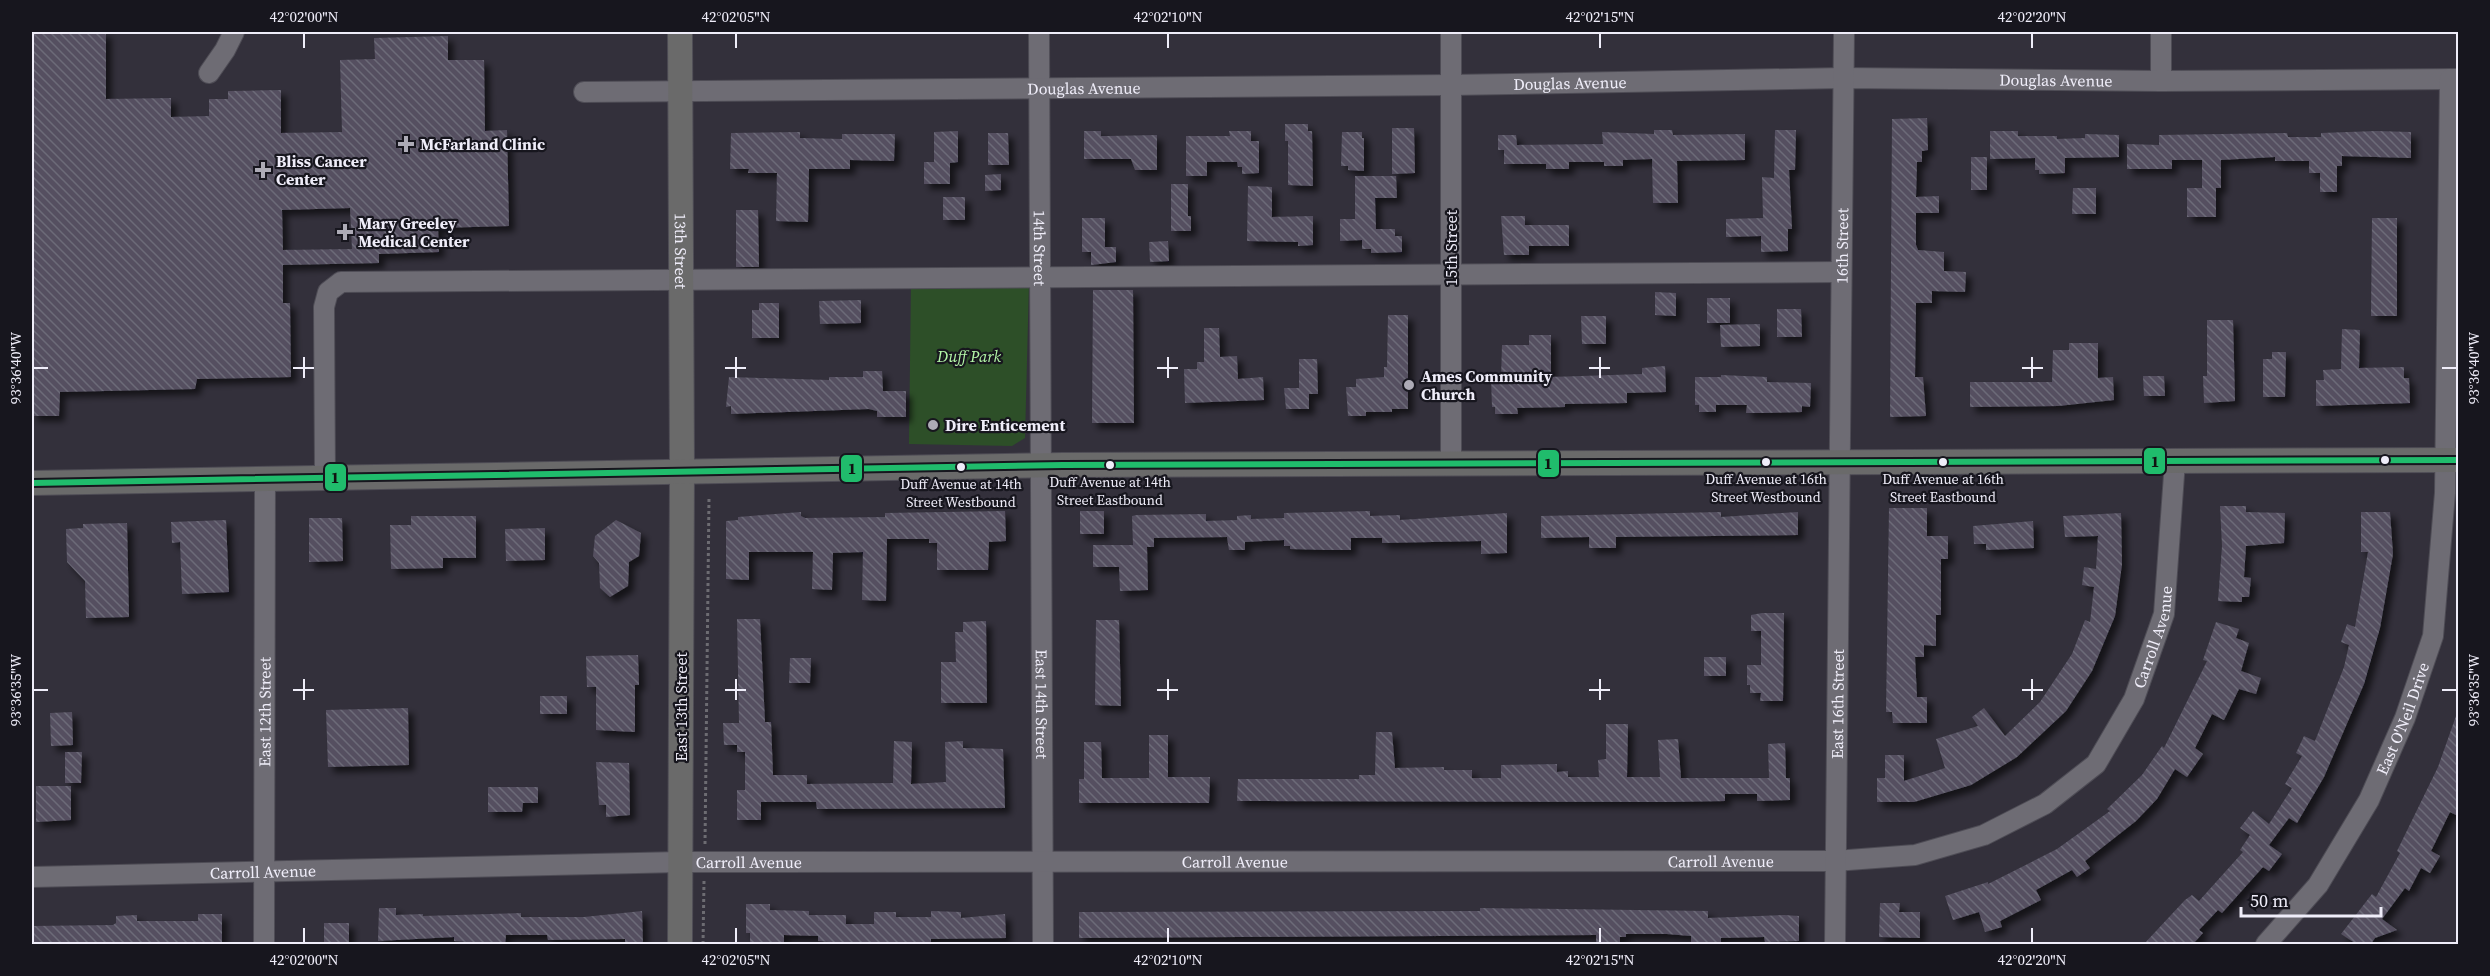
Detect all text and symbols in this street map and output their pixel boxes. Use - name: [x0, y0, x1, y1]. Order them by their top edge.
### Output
- text: 42°02'00"N: [269, 6, 339, 27]
- text: 42°02'05"N: [701, 6, 771, 27]
- text: 42°02'10"N: [1133, 6, 1203, 27]
- text: 42°02'15"N: [1565, 6, 1635, 27]
- text: 42°02'20"N: [1997, 6, 2067, 27]
- street label: Douglas Avenue: [1999, 68, 2113, 92]
- street label: Douglas Avenue: [1513, 71, 1627, 95]
- street label: Douglas Avenue: [1027, 77, 1141, 99]
- place label: McFarland Clinic: [420, 133, 545, 155]
- marker: McFarland Clinic: [397, 135, 415, 153]
- place label: Bliss Cancer Center: [276, 150, 367, 190]
- marker: Bliss Cancer Center: [254, 161, 272, 179]
- street label: 16th Street: [1831, 207, 1853, 284]
- street label: 15th Street: [1440, 209, 1462, 286]
- street label: 14th Street: [1029, 210, 1051, 287]
- place label: Mary Greeley Medical Center: [358, 212, 470, 252]
- street label: 13th Street: [670, 213, 692, 290]
- marker: Mary Greeley Medical Center: [336, 223, 354, 241]
- text: 93°36'40"W: [5, 331, 26, 404]
- text: 93°36'40"W: [2463, 331, 2484, 404]
- park label: Duff Park: [936, 345, 1001, 367]
- place label: Ames Community Church: [1421, 365, 1553, 405]
- marker: Ames Community Church: [1402, 378, 1416, 392]
- place label: Dire Enticement: [945, 414, 1065, 436]
- marker: Dire Enticement: [926, 418, 940, 432]
- line badge: 1: [2143, 447, 2166, 475]
- line badge: 1: [1537, 449, 1560, 478]
- text: 1: [2151, 450, 2159, 472]
- text: 1: [1544, 452, 1552, 474]
- line badge: 1: [840, 454, 863, 483]
- unlabelled marker: [2379, 454, 2391, 466]
- marker: Duff Avenue at 16th Street Westbound: [1760, 456, 1772, 468]
- marker: Duff Avenue at 16th Street Eastbound: [1937, 456, 1949, 468]
- text: 1: [848, 457, 856, 479]
- marker: Duff Avenue at 14th Street Eastbound: [1104, 459, 1116, 471]
- marker: Duff Avenue at 14th Street Westbound: [955, 461, 967, 473]
- line badge: 1: [324, 463, 347, 492]
- text: 1: [331, 466, 339, 488]
- place label: Duff Avenue at 16th Street Westbound: [1705, 469, 1827, 507]
- place label: Duff Avenue at 16th Street Eastbound: [1882, 469, 2004, 507]
- place label: Duff Avenue at 14th Street Eastbound: [1049, 472, 1171, 510]
- place label: Duff Avenue at 14th Street Westbound: [900, 474, 1022, 512]
- street label: Carroll Avenue: [2128, 585, 2177, 691]
- street label: East 16th Street: [1826, 648, 1849, 759]
- street label: East 14th Street: [1031, 649, 1053, 760]
- street label: East 13th Street: [670, 651, 692, 762]
- text: 93°36'35"W: [5, 653, 26, 726]
- text: 93°36'35"W: [2463, 653, 2484, 726]
- street label: East 12th Street: [253, 656, 276, 767]
- street label: East O'Neil Drive: [2370, 659, 2434, 778]
- street label: Carroll Avenue: [1182, 850, 1288, 873]
- street label: Carroll Avenue: [1668, 850, 1774, 872]
- street label: Carroll Avenue: [696, 851, 802, 873]
- street label: Carroll Avenue: [210, 859, 316, 884]
- scale bar: [2241, 880, 2380, 918]
- text: 50 m: [2250, 888, 2288, 913]
- text: 42°02'00"N: [269, 949, 339, 970]
- text: 42°02'05"N: [701, 949, 771, 970]
- text: 42°02'10"N: [1133, 949, 1203, 970]
- text: 42°02'15"N: [1565, 949, 1635, 970]
- text: 42°02'20"N: [1997, 949, 2067, 970]

